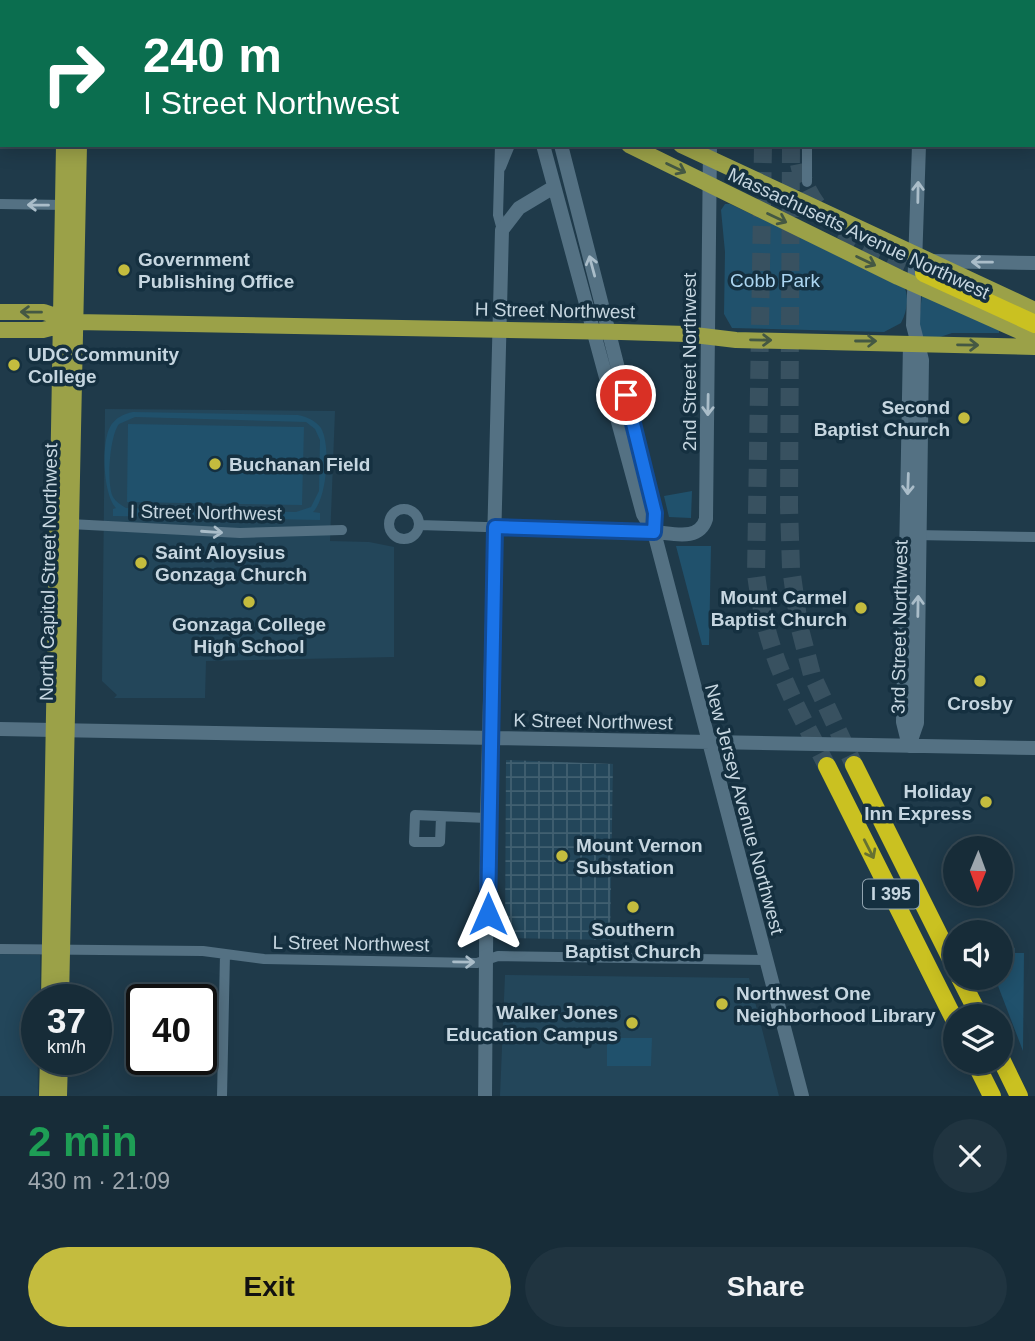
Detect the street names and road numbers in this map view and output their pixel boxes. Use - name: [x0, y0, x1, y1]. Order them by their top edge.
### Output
- street label: Massachusetts Avenue Northwest: [725, 164, 993, 304]
- street label: 2nd Street Northwest: [679, 272, 700, 451]
- street label: H Street Northwest: [475, 299, 636, 322]
- street label: North Capitol Street Northwest: [36, 442, 61, 701]
- street label: I Street Northwest: [130, 501, 283, 524]
- street label: 3rd Street Northwest: [887, 539, 912, 714]
- street label: New Jersey Avenue Northwest: [701, 682, 788, 937]
- street label: K Street Northwest: [513, 710, 674, 733]
- road number: I 395: [863, 880, 919, 908]
- street label: L Street Northwest: [272, 932, 430, 955]

